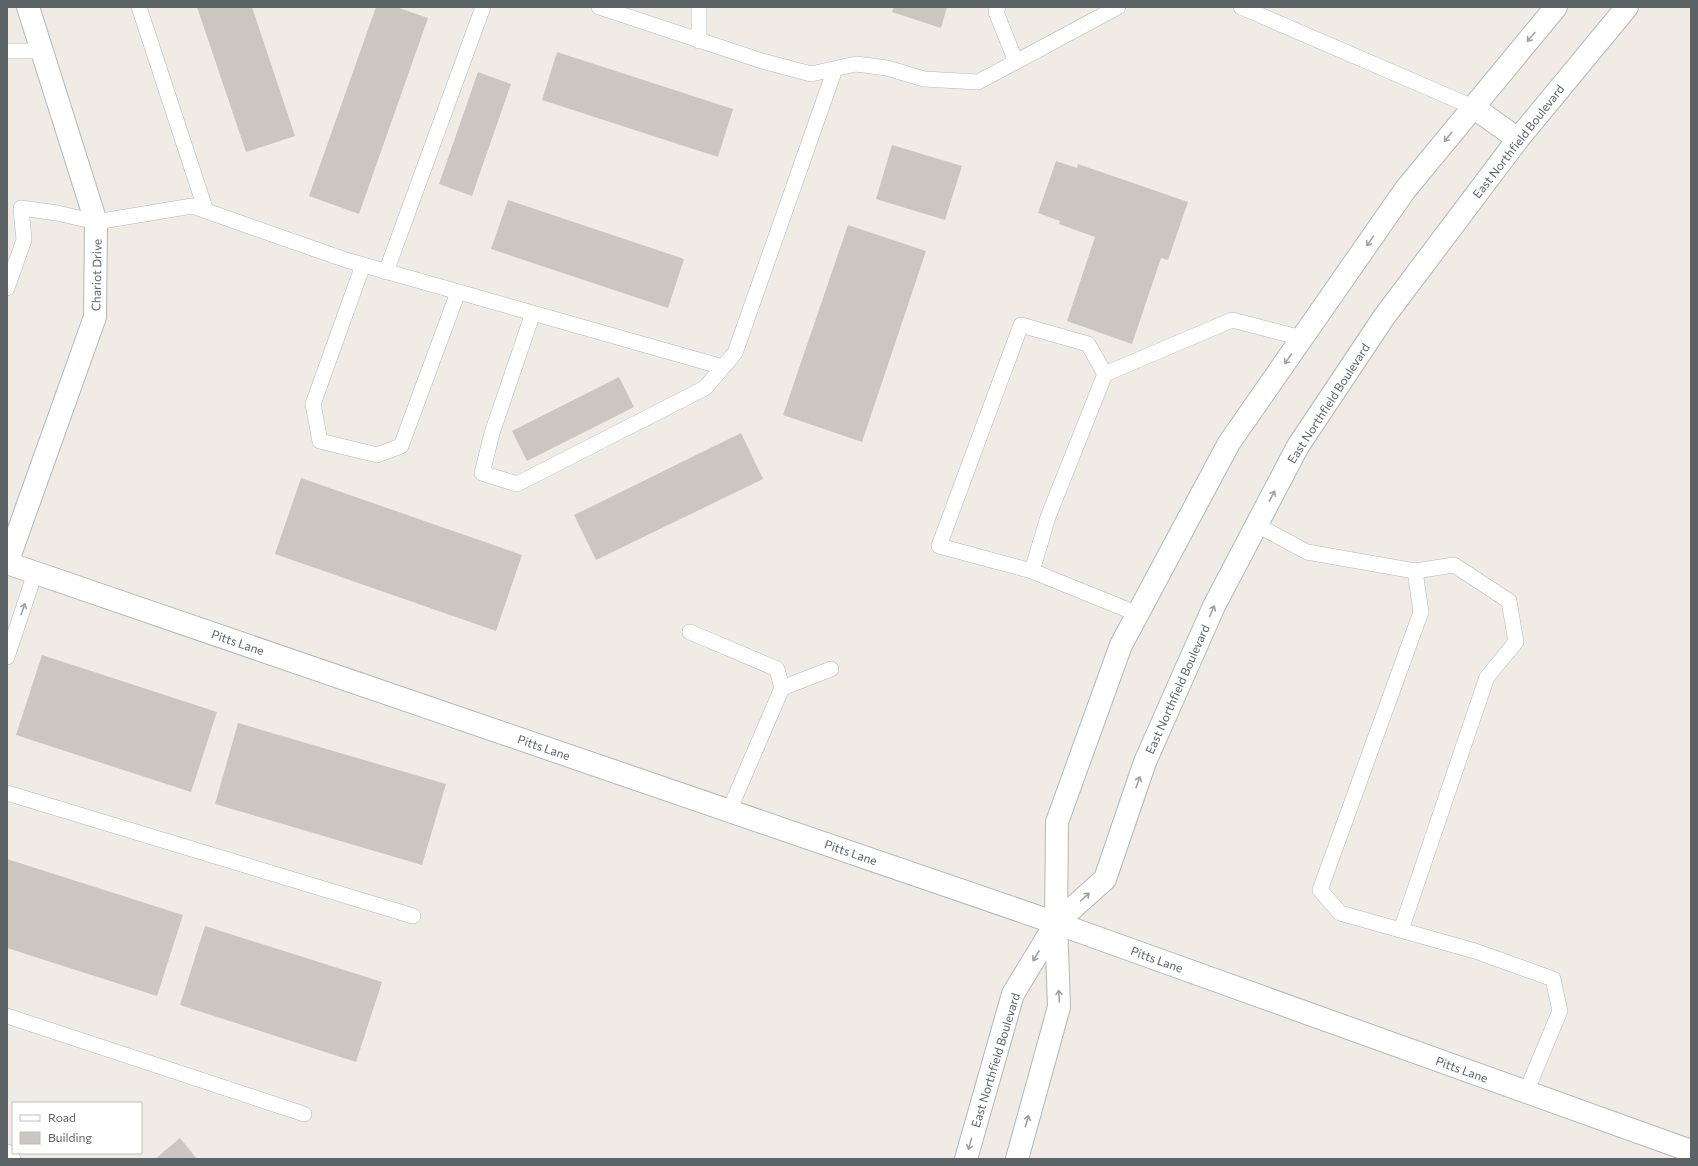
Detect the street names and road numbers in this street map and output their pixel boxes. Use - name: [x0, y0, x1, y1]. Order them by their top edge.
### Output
- street label: East Northfield Boulevard: [1469, 81, 1567, 200]
- street label: Chariot Drive: [88, 239, 104, 311]
- street label: East Northfield Boulevard: [1284, 340, 1372, 466]
- street label: East Northfield Boulevard: [1142, 622, 1212, 756]
- street label: Pitts Lane: [210, 626, 266, 658]
- street label: Pitts Lane: [516, 731, 572, 763]
- street label: Pitts Lane: [823, 836, 879, 868]
- street label: Pitts Lane: [1129, 943, 1185, 975]
- street label: East Northfield Boulevard: [968, 991, 1022, 1129]
- street label: Pitts Lane: [1434, 1053, 1490, 1085]

